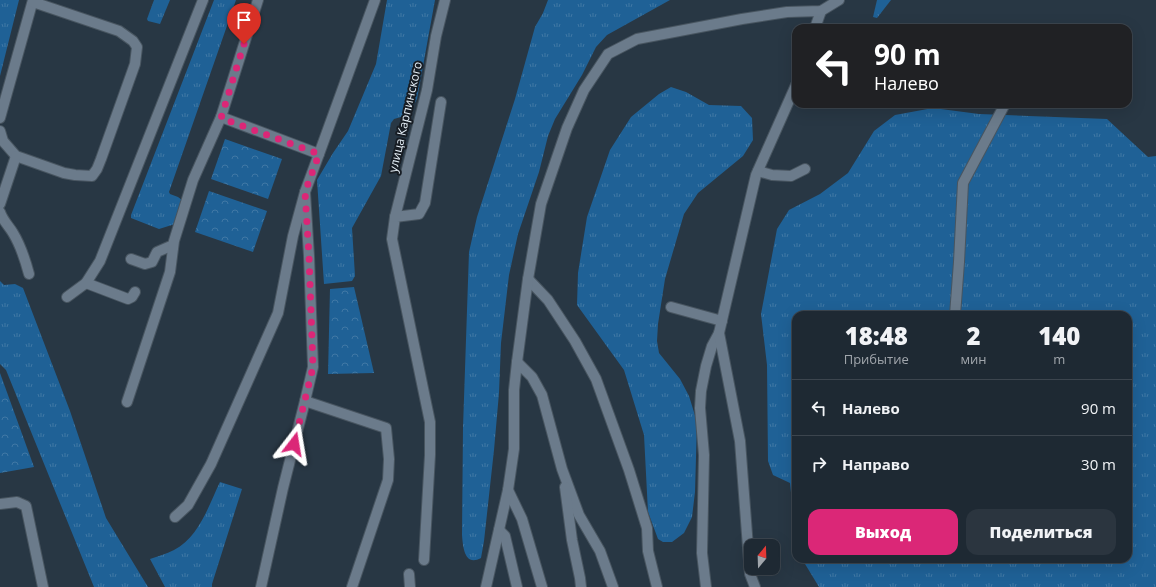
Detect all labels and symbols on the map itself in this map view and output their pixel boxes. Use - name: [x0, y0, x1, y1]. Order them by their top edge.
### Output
- pin: [227, 3, 261, 44]
- street label: улица Карпинского: [384, 60, 426, 174]
- position arrow: [273, 423, 315, 465]
- north arrow: [744, 539, 780, 575]

